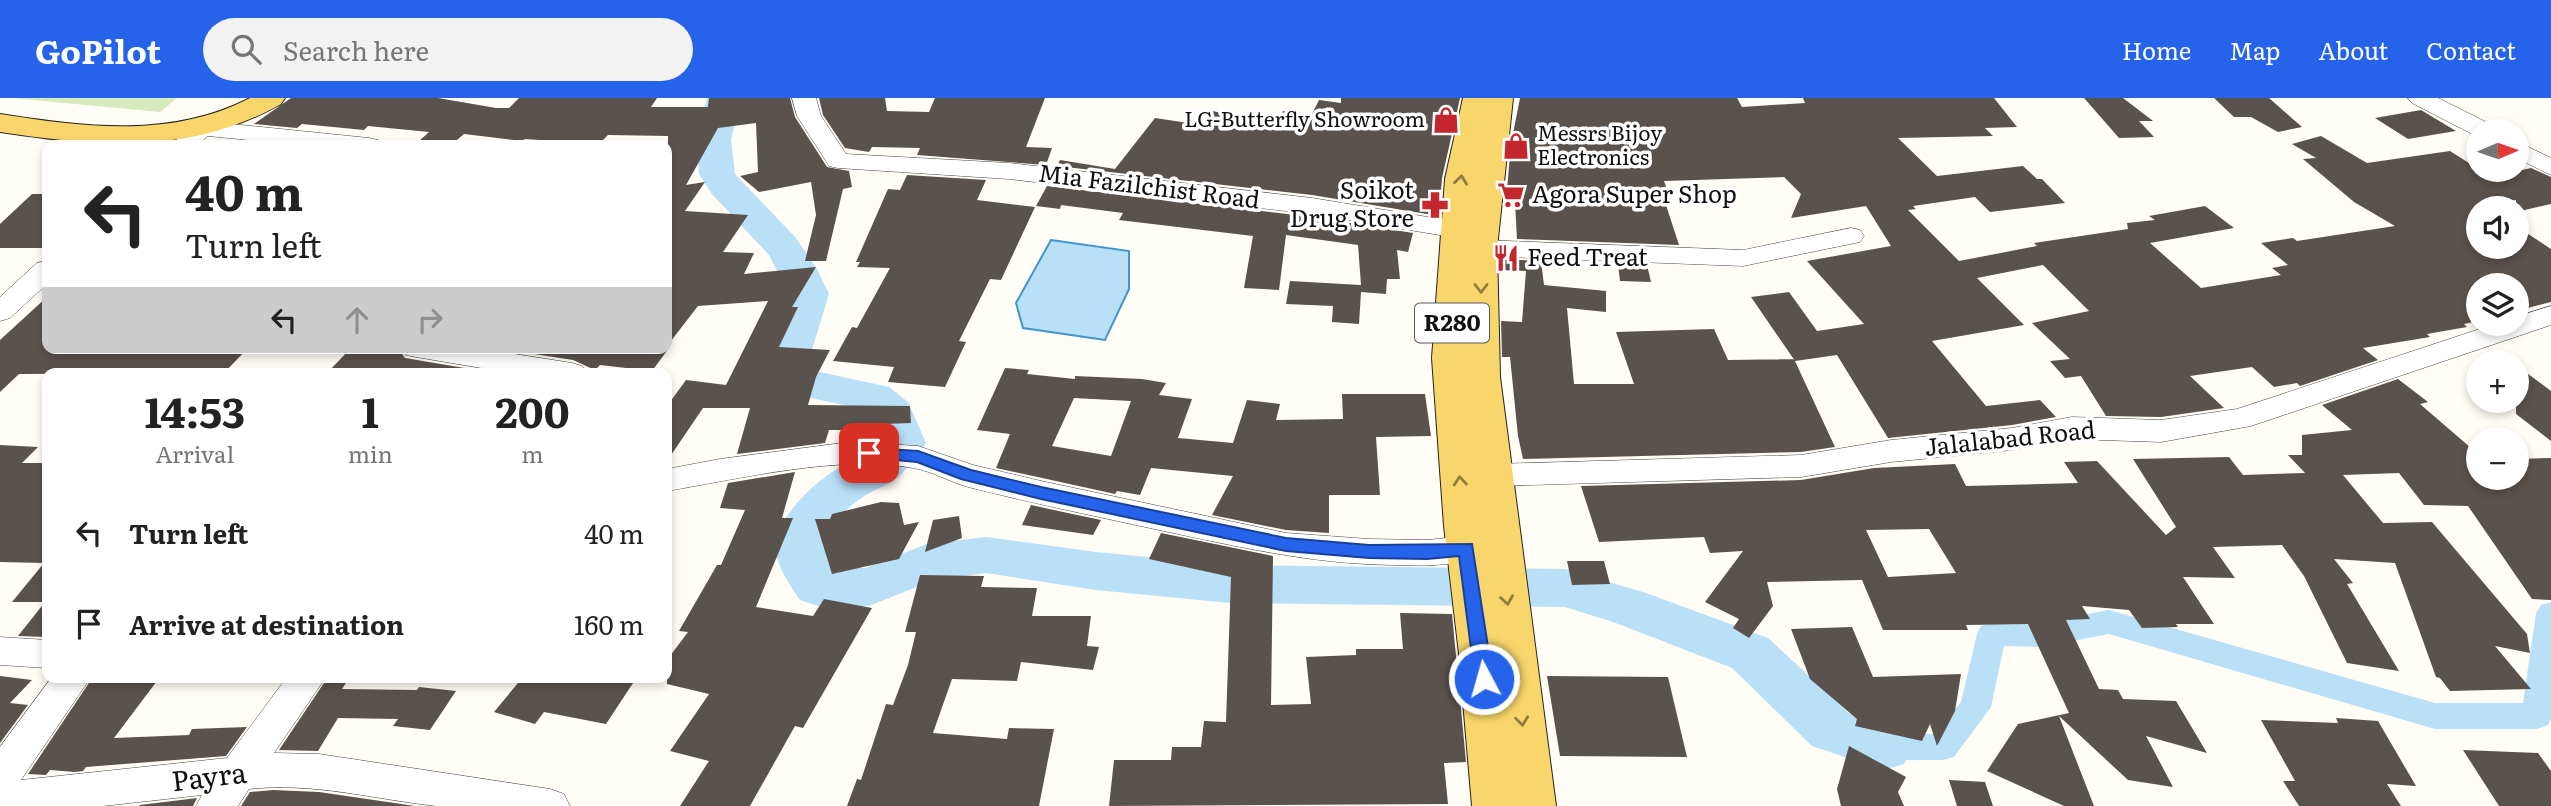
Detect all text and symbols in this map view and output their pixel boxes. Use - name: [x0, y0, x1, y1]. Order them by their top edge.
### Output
- search box: [203, 18, 693, 81]
- text: GoPilot: [35, 25, 161, 74]
- icon: search: [227, 30, 265, 68]
- text: Search here: [283, 30, 429, 69]
- text: Home: [2122, 32, 2191, 67]
- text: Map: [2229, 32, 2280, 67]
- text: About: [2318, 32, 2388, 67]
- text: Contact: [2426, 32, 2516, 67]
- place label: LG-Butterfly Showroom: [1184, 102, 1425, 133]
- shop icon: LG-Butterfly Showroom: [1431, 105, 1461, 135]
- place label: Messrs Bijoy Electronics: [1537, 116, 1663, 171]
- north arrow: [2466, 119, 2529, 182]
- map controls: [2466, 119, 2529, 490]
- shop icon: Messrs Bijoy Electronics: [1501, 131, 1531, 161]
- text: 40 m: [185, 153, 303, 226]
- street label: Mia Fazilchist Road: [1037, 154, 1262, 215]
- icon: left: [70, 168, 161, 259]
- place label: Soikot Drug Store: [1290, 171, 1414, 234]
- one-way arrow: [1453, 175, 1468, 186]
- place label: Agora Super Shop: [1532, 175, 1737, 210]
- supermarket icon: Agora Super Shop: [1496, 180, 1526, 210]
- pharmacy icon: Soikot Drug Store: [1420, 190, 1450, 220]
- button: sound: [2466, 196, 2529, 259]
- text: Turn left: [185, 220, 322, 268]
- place label: Feed Treat: [1527, 238, 1648, 273]
- restaurant icon: Feed Treat: [1491, 243, 1521, 273]
- button: layers: [2466, 273, 2529, 336]
- one-way arrow: [1473, 283, 1489, 293]
- icon: left: [265, 301, 303, 339]
- icon: ahead: [338, 301, 376, 339]
- icon: right: [411, 301, 449, 339]
- road number: R280: [1415, 304, 1489, 342]
- button: +: [2466, 350, 2529, 413]
- text: 14:53: [144, 379, 245, 441]
- text: 1: [362, 379, 379, 441]
- text: 200: [495, 379, 570, 441]
- street label: Jalalabad Road: [1923, 410, 2097, 463]
- pin: [839, 423, 899, 483]
- button: −: [2466, 427, 2529, 490]
- icon: arrive: [850, 434, 888, 472]
- text: Arrival: [156, 436, 234, 470]
- text: min: [348, 436, 393, 470]
- text: m: [521, 436, 544, 470]
- one-way arrow: [1453, 475, 1468, 486]
- text: Turn left: [129, 513, 248, 552]
- text: 40 m: [584, 513, 644, 552]
- icon: left: [70, 514, 108, 552]
- one-way arrow: [1499, 594, 1514, 606]
- text: Arrive at destination: [129, 604, 404, 643]
- text: 160 m: [574, 604, 644, 643]
- icon: arrive: [70, 605, 108, 643]
- position arrow: [1447, 642, 1521, 716]
- one-way arrow: [1515, 715, 1530, 727]
- street label: Payra: [169, 750, 248, 800]

